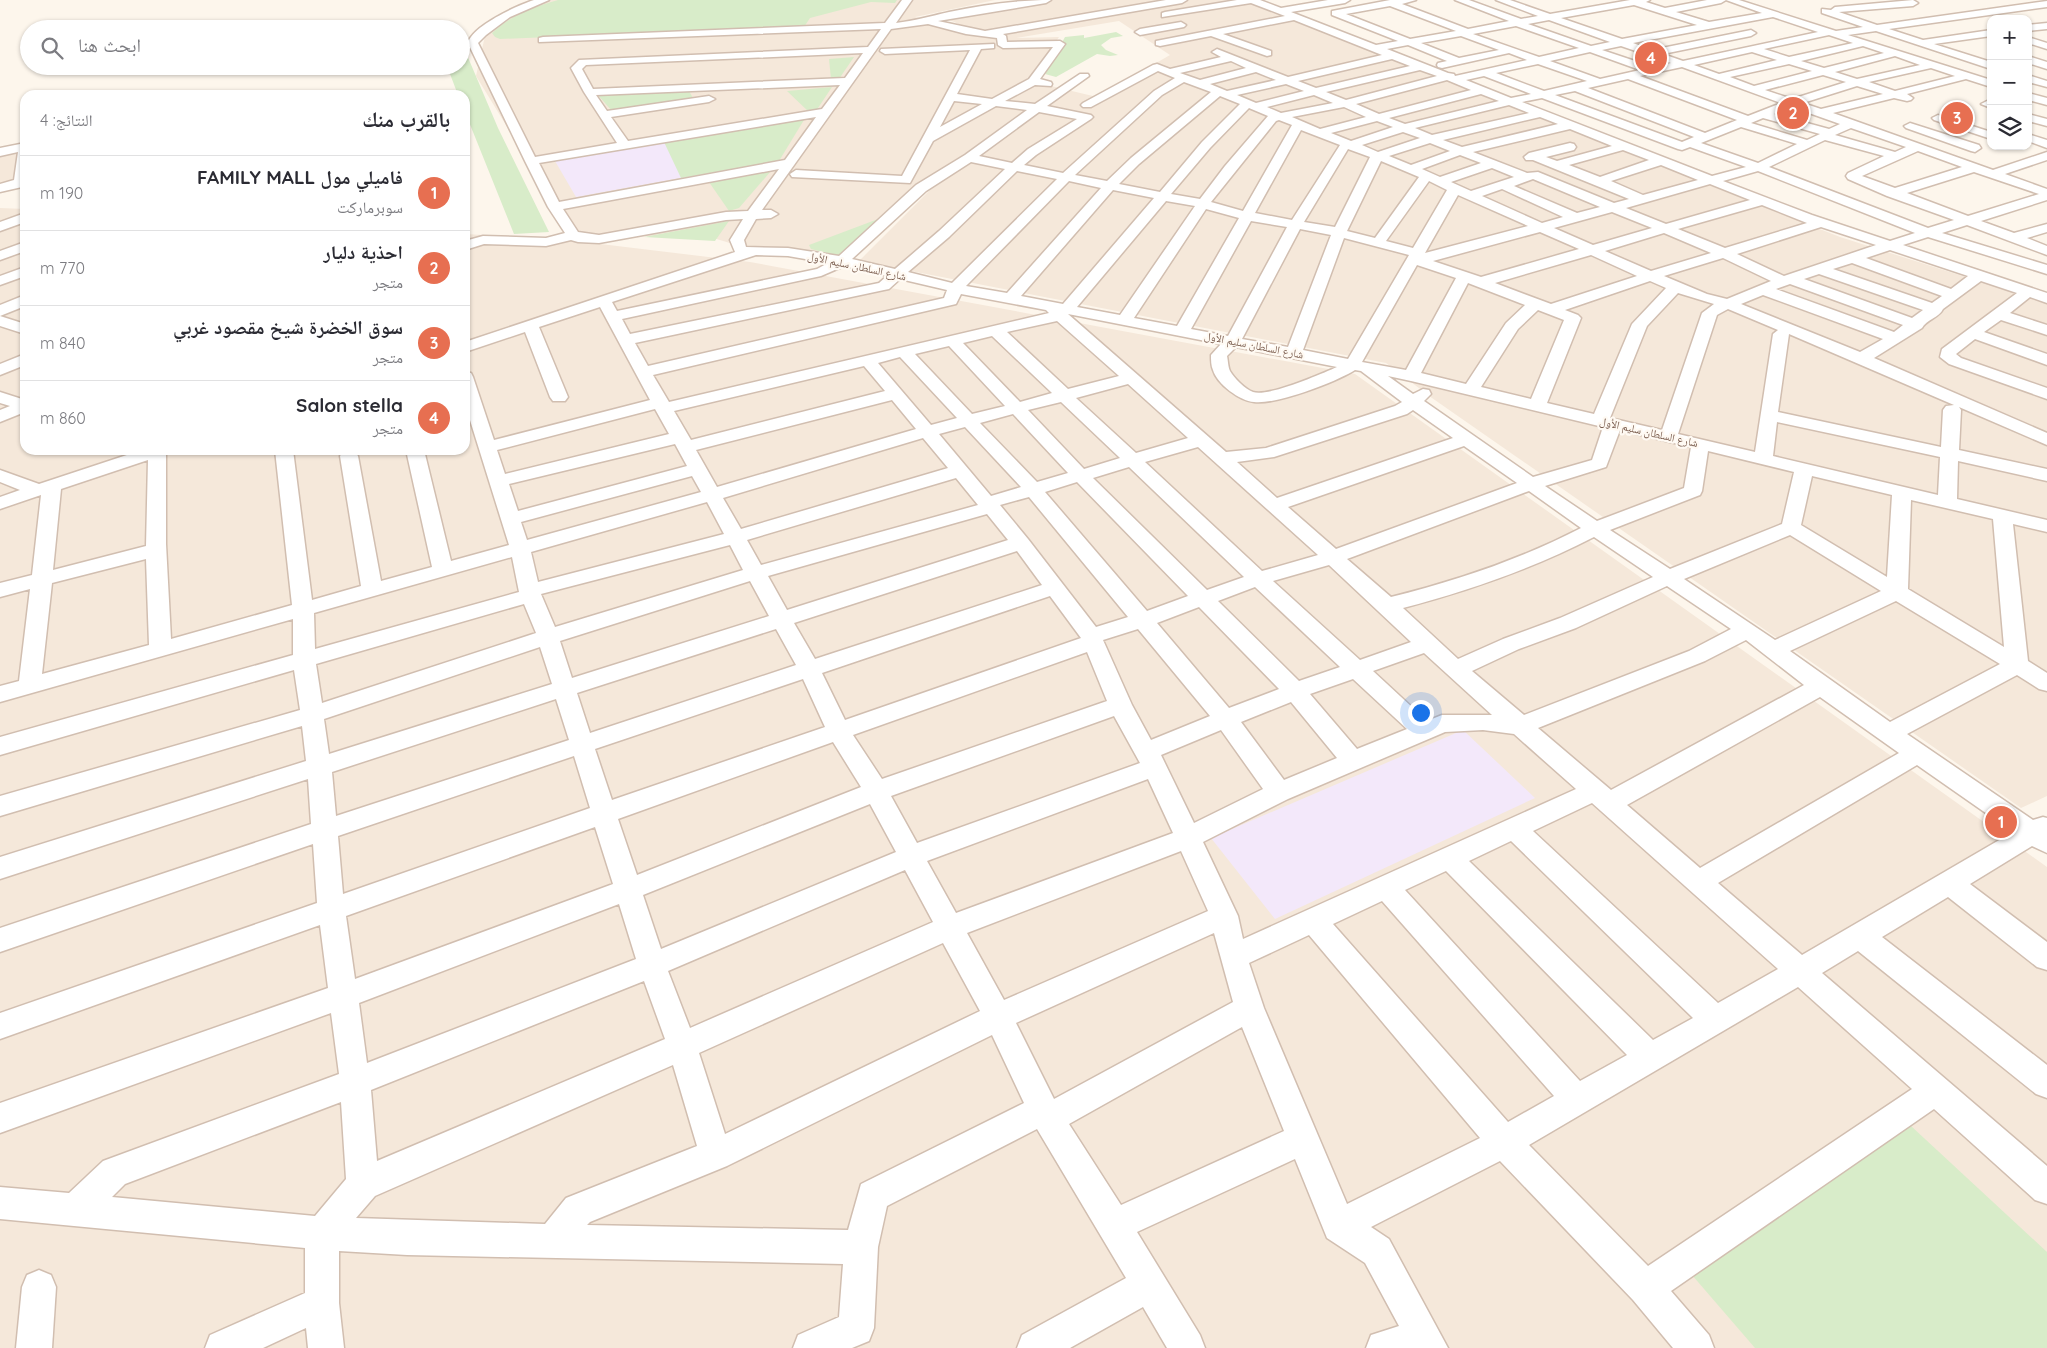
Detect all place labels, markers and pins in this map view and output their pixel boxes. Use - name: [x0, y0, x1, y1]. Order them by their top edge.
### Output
- pin: 4: [1635, 39, 1667, 77]
- pin: 2: [1777, 94, 1809, 132]
- pin: 3: [1941, 99, 1973, 137]
- pin: 1: [1985, 803, 2017, 841]

